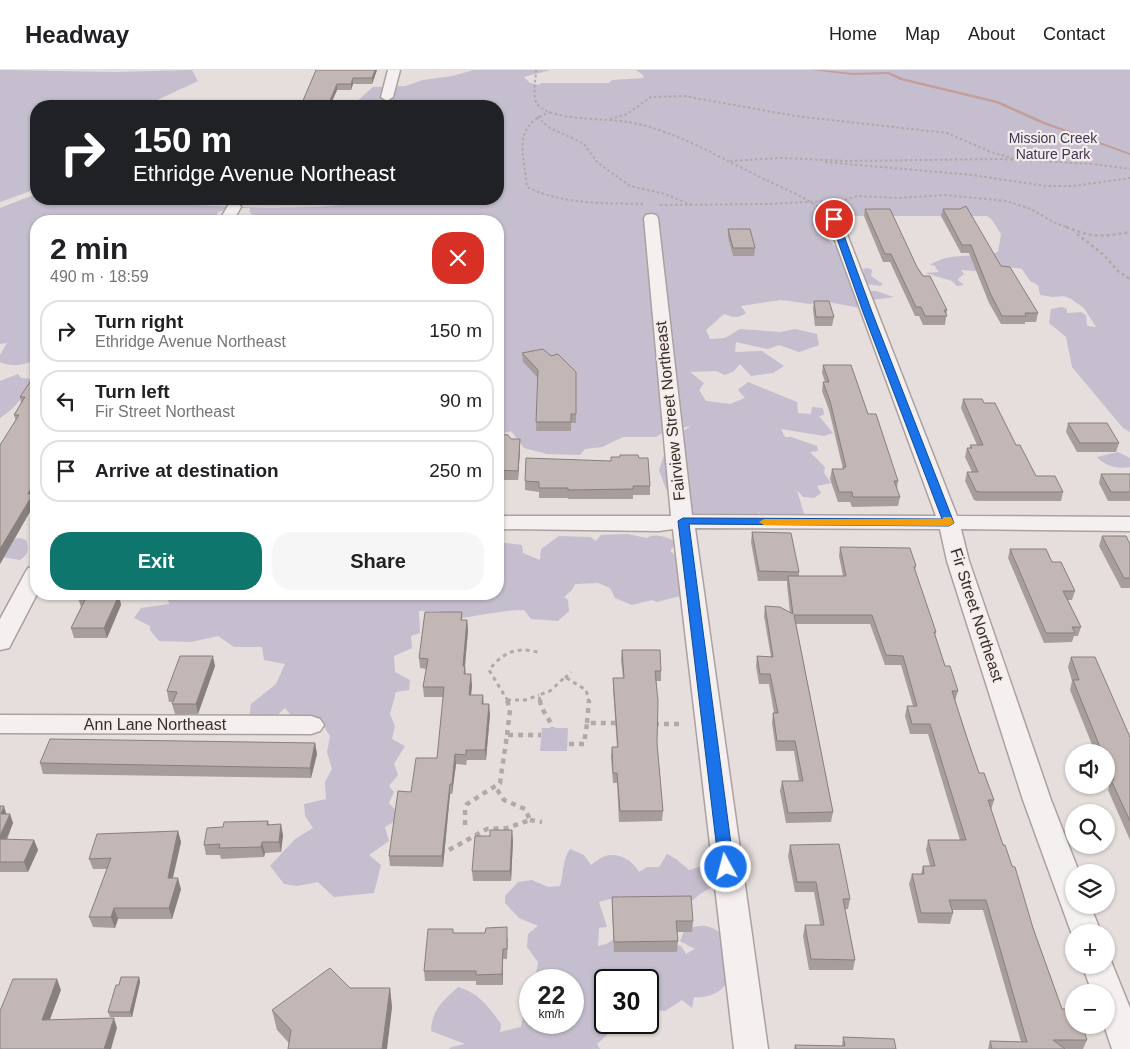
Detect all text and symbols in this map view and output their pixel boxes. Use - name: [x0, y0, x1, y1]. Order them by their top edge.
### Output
- text: Headway: [25, 21, 129, 48]
- text: Home: [829, 24, 877, 44]
- text: Map: [905, 24, 940, 44]
- text: About: [968, 24, 1015, 44]
- text: Contact: [1043, 24, 1105, 44]
- icon: right: [50, 120, 115, 185]
- text: 150 m: [133, 120, 232, 159]
- park label: Mission Creek Nature Park: [1009, 130, 1098, 162]
- text: Ethridge Avenue Northeast: [133, 161, 396, 186]
- pin: [813, 198, 855, 240]
- icon: arrive: [820, 205, 848, 233]
- text: 2 min: [50, 232, 128, 265]
- button: close: [432, 232, 484, 284]
- text: 490 m · 18:59: [50, 268, 149, 285]
- text: Turn right: [95, 311, 183, 332]
- icon: right: [52, 317, 80, 345]
- text: 150 m: [429, 320, 482, 341]
- street label: Fairview Street Northeast: [652, 320, 688, 502]
- text: Ethridge Avenue Northeast: [95, 333, 286, 350]
- text: Turn left: [95, 381, 170, 402]
- icon: left: [52, 387, 80, 415]
- text: 90 m: [440, 390, 482, 411]
- text: Fir Street Northeast: [95, 403, 235, 420]
- icon: arrive: [52, 457, 80, 485]
- text: Arrive at destination: [95, 460, 279, 481]
- text: 250 m: [429, 460, 482, 481]
- button: Exit: [50, 532, 262, 590]
- button: Share: [272, 532, 484, 590]
- street label: Fir Street Northeast: [947, 546, 1007, 685]
- street label: Ann Lane Northeast: [84, 716, 227, 733]
- map controls: [1065, 744, 1115, 1034]
- button: sound: [1065, 744, 1115, 794]
- button: search: [1065, 804, 1115, 854]
- position arrow: [699, 840, 751, 892]
- button: layers: [1065, 864, 1115, 914]
- button: +: [1065, 924, 1115, 974]
- speed limit sign: 30: [594, 969, 659, 1034]
- text: 22: [538, 981, 565, 1009]
- button: −: [1065, 984, 1115, 1034]
- text: km/h: [538, 1007, 565, 1021]

